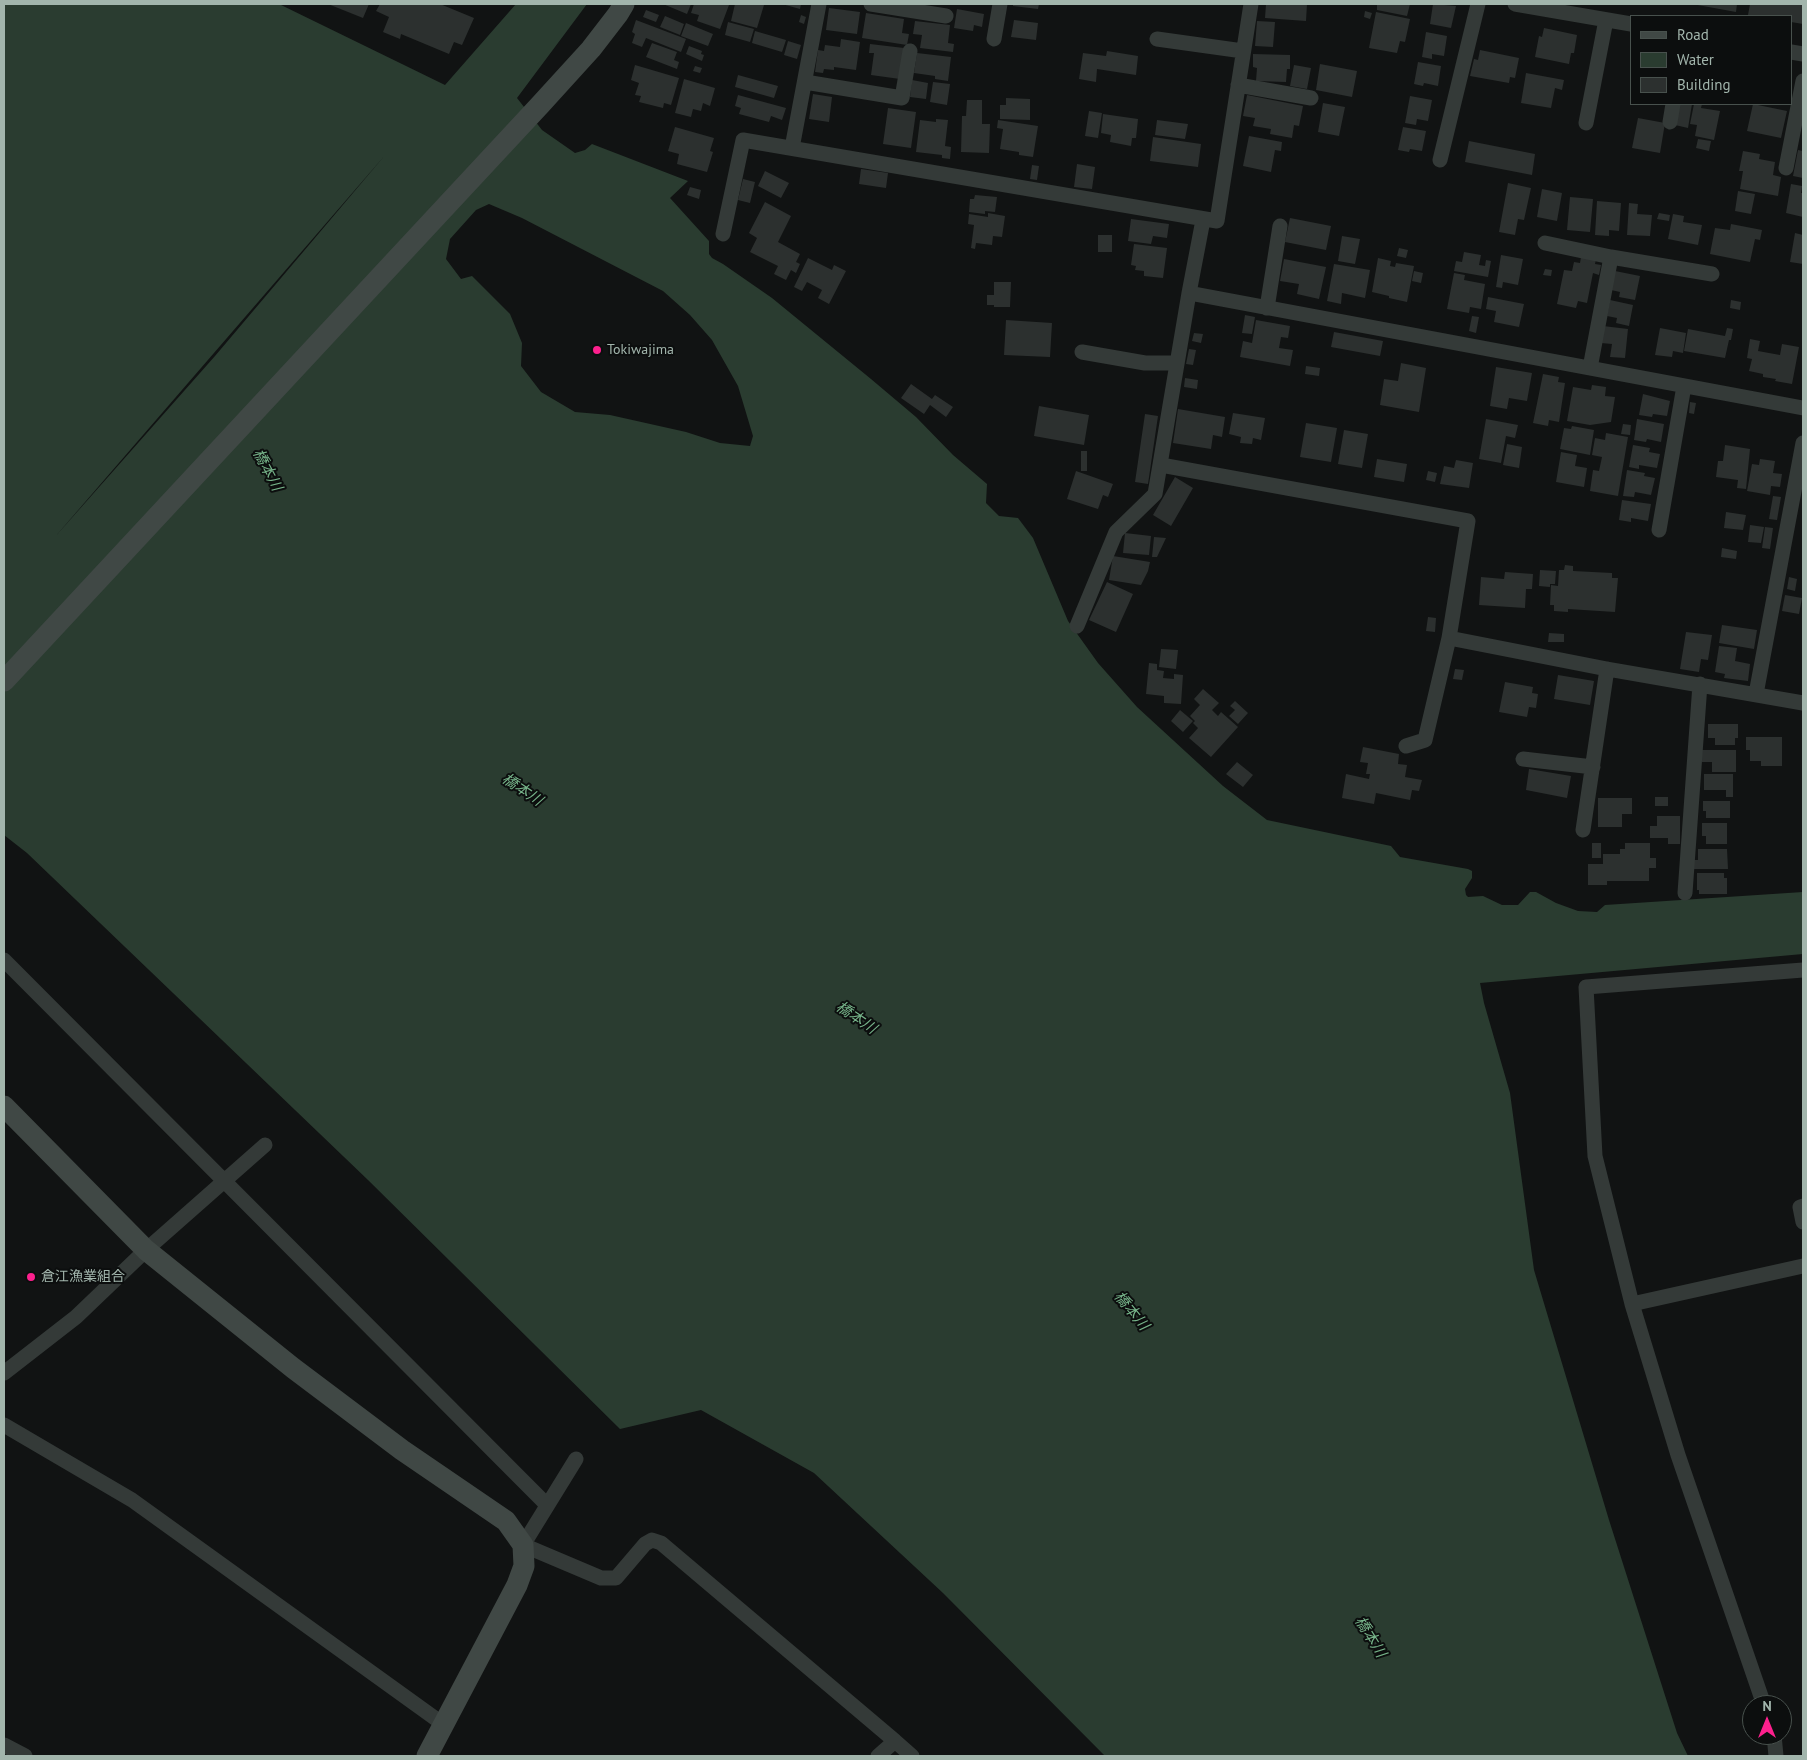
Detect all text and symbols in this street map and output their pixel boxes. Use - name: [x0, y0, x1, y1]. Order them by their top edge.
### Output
- legend: [1630, 15, 1792, 105]
- text: Road: [1677, 25, 1709, 44]
- text: Water: [1677, 50, 1714, 69]
- text: Building: [1677, 75, 1731, 94]
- place label: Tokiwajima: [607, 342, 674, 358]
- marker: Tokiwajima: [591, 344, 603, 356]
- water label: 橋本川: [248, 446, 286, 494]
- water label: 橋本川: [498, 770, 546, 810]
- water label: 橋本川: [832, 998, 880, 1038]
- place label: 倉江漁業組合: [41, 1269, 125, 1285]
- marker: 倉江漁業組合: [25, 1271, 37, 1283]
- water label: 橋本川: [1110, 1288, 1152, 1334]
- water label: 橋本川: [1350, 1613, 1390, 1661]
- north arrow: [1742, 1695, 1792, 1745]
- text: N: [1762, 1697, 1772, 1715]

